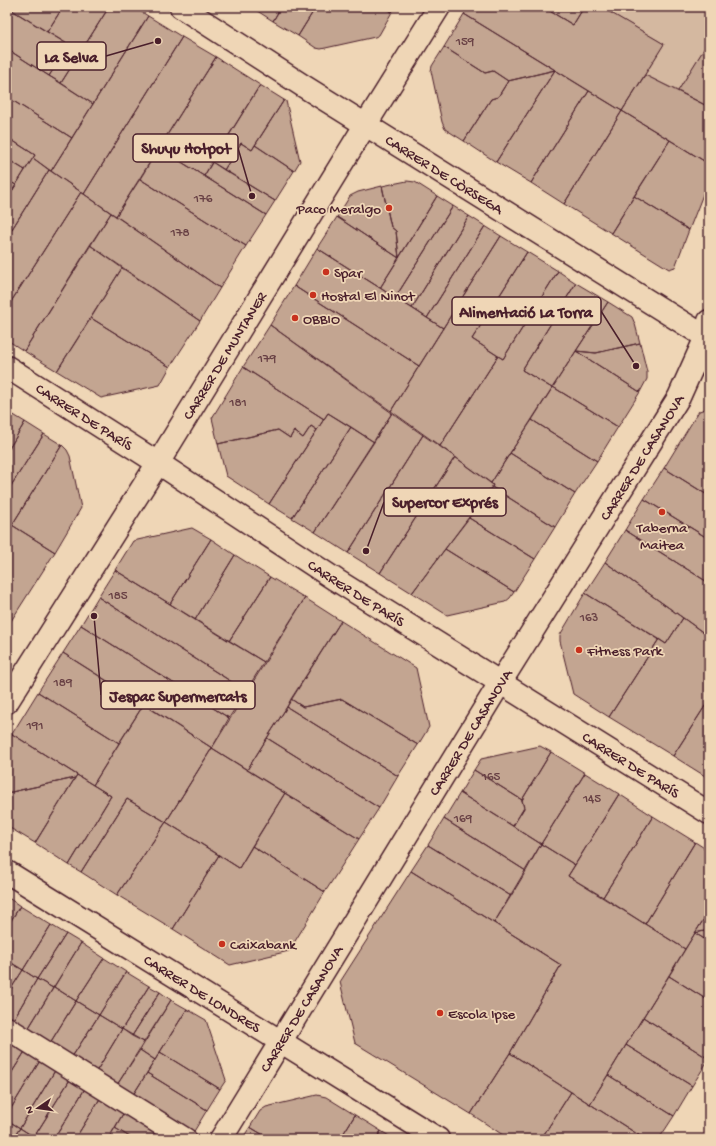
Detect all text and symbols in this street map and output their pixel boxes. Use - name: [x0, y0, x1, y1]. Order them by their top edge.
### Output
- house number: 159: [455, 35, 475, 50]
- callout: La Selva: [37, 42, 106, 70]
- text: La Selva: [44, 50, 99, 69]
- street label: CARRER DE CÒRSEGA: [381, 132, 507, 220]
- callout: Shuyu Hotpot: [133, 134, 238, 162]
- text: Shuyu Hotpot: [141, 141, 232, 160]
- house number: 176: [193, 192, 213, 207]
- place label: Paco Meralgo: [296, 201, 381, 219]
- marker: Paco Meralgo: [384, 203, 394, 213]
- house number: 178: [169, 226, 190, 241]
- place label: Spar: [334, 265, 364, 283]
- marker: Spar: [321, 267, 331, 277]
- street label: CARRER DE MUNTANER: [180, 288, 272, 424]
- place label: Hostal El Ninot: [321, 288, 416, 306]
- marker: Hostal El Ninot: [308, 290, 318, 300]
- callout: Alimentació La Torra: [452, 297, 601, 325]
- text: Alimentació La Torra: [458, 305, 594, 324]
- place label: OBBIO: [303, 311, 340, 329]
- marker: OBBIO: [290, 313, 300, 323]
- house number: 179: [257, 352, 277, 367]
- street label: CARRER DE PARÍS: [32, 380, 136, 456]
- street label: CARRER DE CASANOVA: [597, 391, 690, 524]
- house number: 181: [228, 396, 247, 411]
- callout: Supercor Exprés: [384, 488, 506, 516]
- text: Supercor Exprés: [392, 495, 499, 514]
- marker: Taberna Maitea: [657, 507, 667, 517]
- place label: Taberna Maitea: [636, 520, 688, 555]
- street label: CARRER DE PARÍS: [303, 557, 408, 632]
- house number: 185: [107, 589, 128, 604]
- house number: 163: [579, 611, 599, 626]
- place label: Fitness Park: [586, 643, 663, 661]
- marker: Fitness Park: [574, 645, 584, 655]
- street label: CARRER DE CASANOVA: [426, 666, 518, 800]
- house number: 189: [53, 676, 73, 691]
- callout: Jespac Supermercats: [101, 681, 255, 709]
- text: Jespac Supermercats: [108, 689, 248, 708]
- house number: 191: [25, 719, 44, 734]
- street label: CARRER DE PARÍS: [578, 729, 682, 803]
- house number: 165: [481, 770, 500, 785]
- house number: 145: [582, 792, 601, 807]
- house number: 169: [453, 812, 473, 827]
- place label: Caixabank: [230, 937, 297, 955]
- marker: Caixabank: [217, 939, 227, 949]
- street label: CARRER DE CASANOVA: [257, 942, 349, 1076]
- street label: CARRER DE LONDRES: [140, 952, 263, 1038]
- place label: Escola Ipse: [448, 1006, 515, 1024]
- marker: Escola Ipse: [435, 1008, 445, 1018]
- north arrow: [18, 1088, 58, 1128]
- text: N: [24, 1105, 37, 1115]

